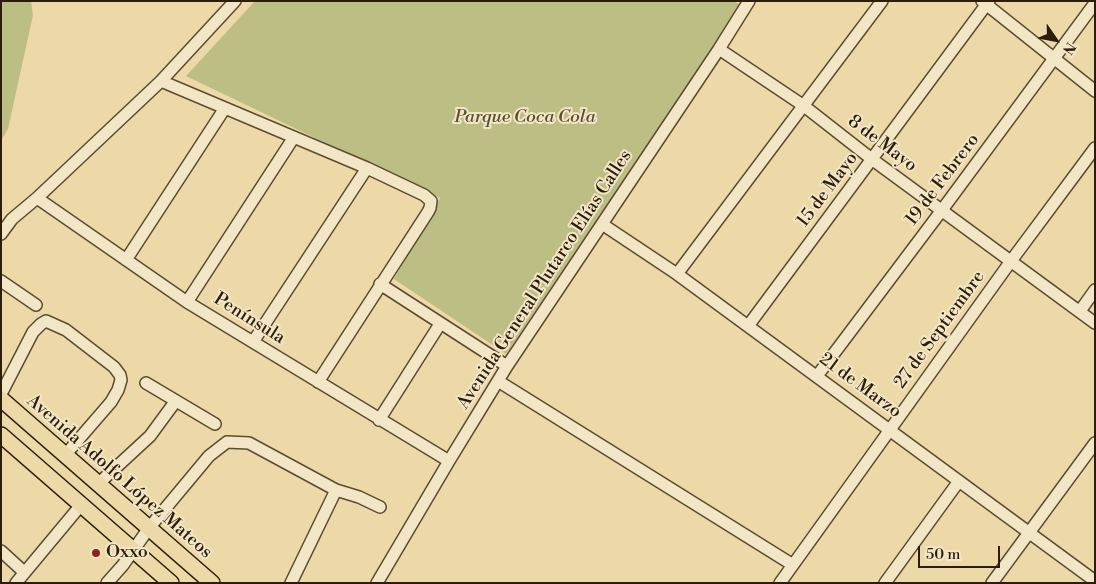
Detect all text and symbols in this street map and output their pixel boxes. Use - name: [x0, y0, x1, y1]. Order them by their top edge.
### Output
- north arrow: [1031, 15, 1081, 65]
- text: N: [1058, 39, 1079, 58]
- park label: Parque Coca Cola: [454, 107, 596, 129]
- street label: 8 de Mayo: [843, 111, 921, 177]
- street label: 19 de Febrero: [902, 130, 984, 230]
- street label: Avenida General Plutarco Elías Calles: [453, 146, 637, 414]
- street label: 15 de Mayo: [793, 148, 863, 232]
- street label: 27 de Septiembre: [890, 267, 990, 393]
- street label: Península: [209, 289, 289, 349]
- street label: 21 de Marzo: [815, 349, 905, 423]
- street label: Avenida Adolfo López Mateos: [22, 390, 216, 564]
- scale bar: [921, 536, 1004, 568]
- place label: Oxxo: [106, 542, 148, 564]
- text: 50 m: [926, 545, 960, 564]
- marker: Oxxo: [90, 547, 102, 559]

